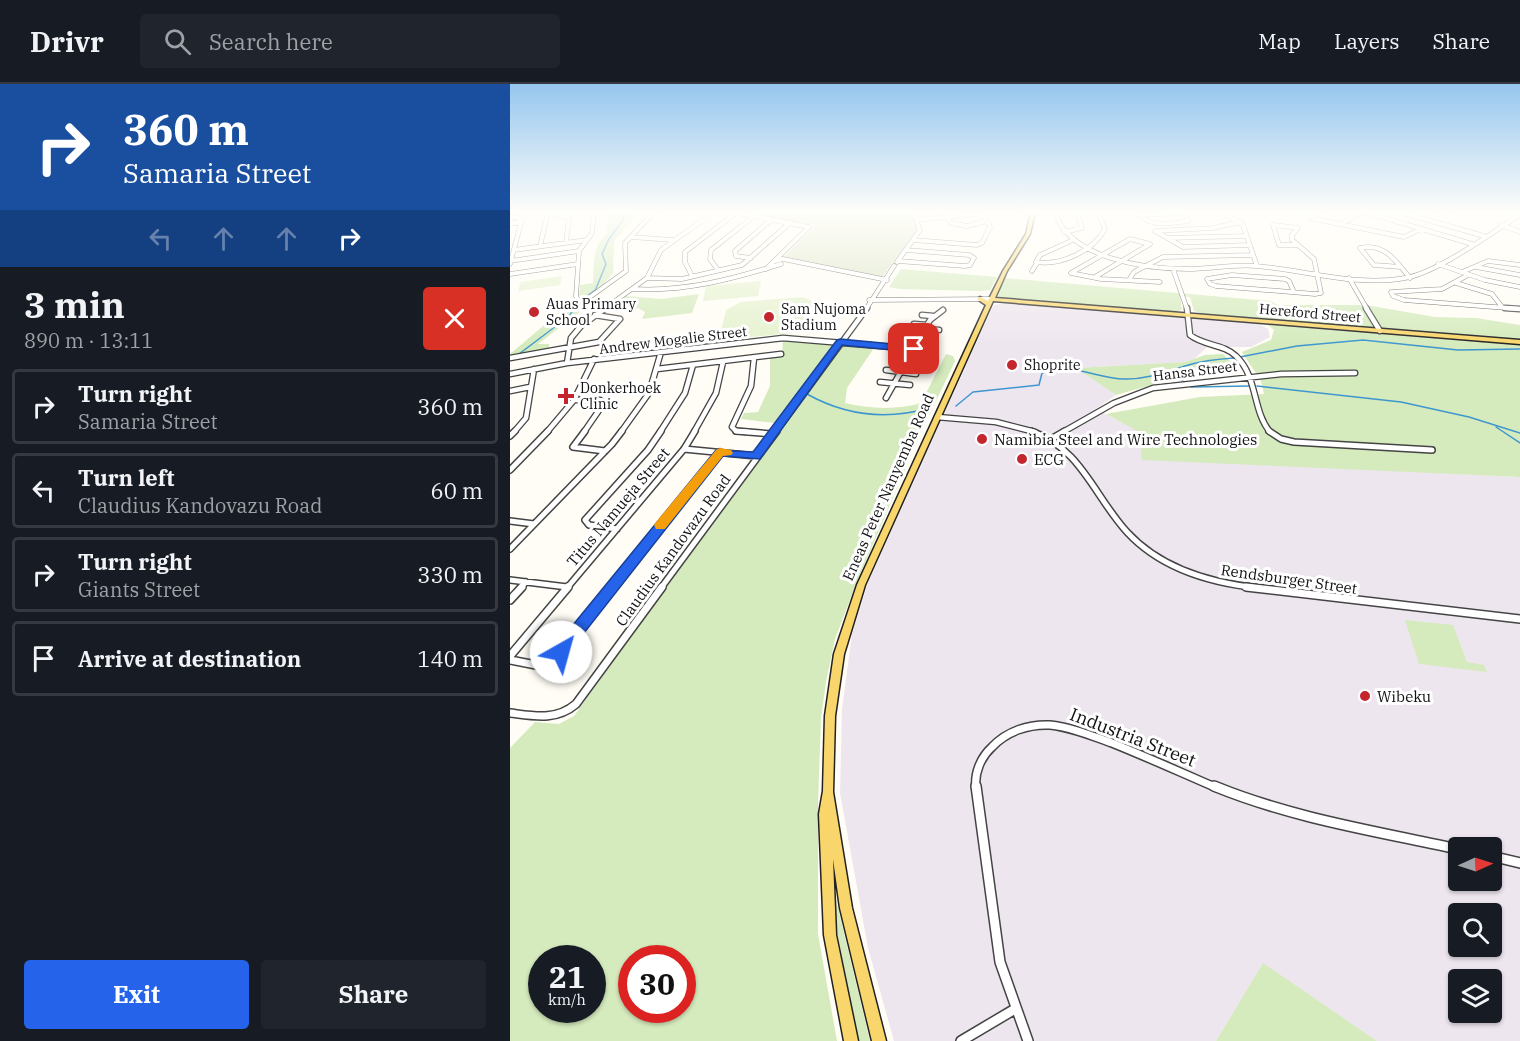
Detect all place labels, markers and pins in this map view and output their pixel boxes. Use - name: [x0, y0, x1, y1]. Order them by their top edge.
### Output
- place label: Auas Primary School: [546, 295, 637, 329]
- place label: Sam Nujoma Stadium: [781, 300, 867, 334]
- marker: Auas Primary School: [527, 305, 541, 319]
- marker: Sam Nujoma Stadium: [762, 310, 776, 324]
- pin: [888, 323, 939, 374]
- place label: Shoprite: [1024, 356, 1081, 374]
- marker: Shoprite: [1005, 358, 1019, 372]
- place label: Donkerhoek Clinic: [580, 379, 662, 413]
- marker: Donkerhoek Clinic: [557, 387, 575, 405]
- place label: Namibia Steel and Wire Technologies: [994, 430, 1257, 449]
- marker: Namibia Steel and Wire Technologies: [975, 432, 989, 446]
- place label: ECG: [1034, 450, 1064, 469]
- marker: ECG: [1015, 452, 1029, 466]
- place label: Wibeku: [1377, 687, 1431, 706]
- marker: Wibeku: [1358, 689, 1372, 703]

